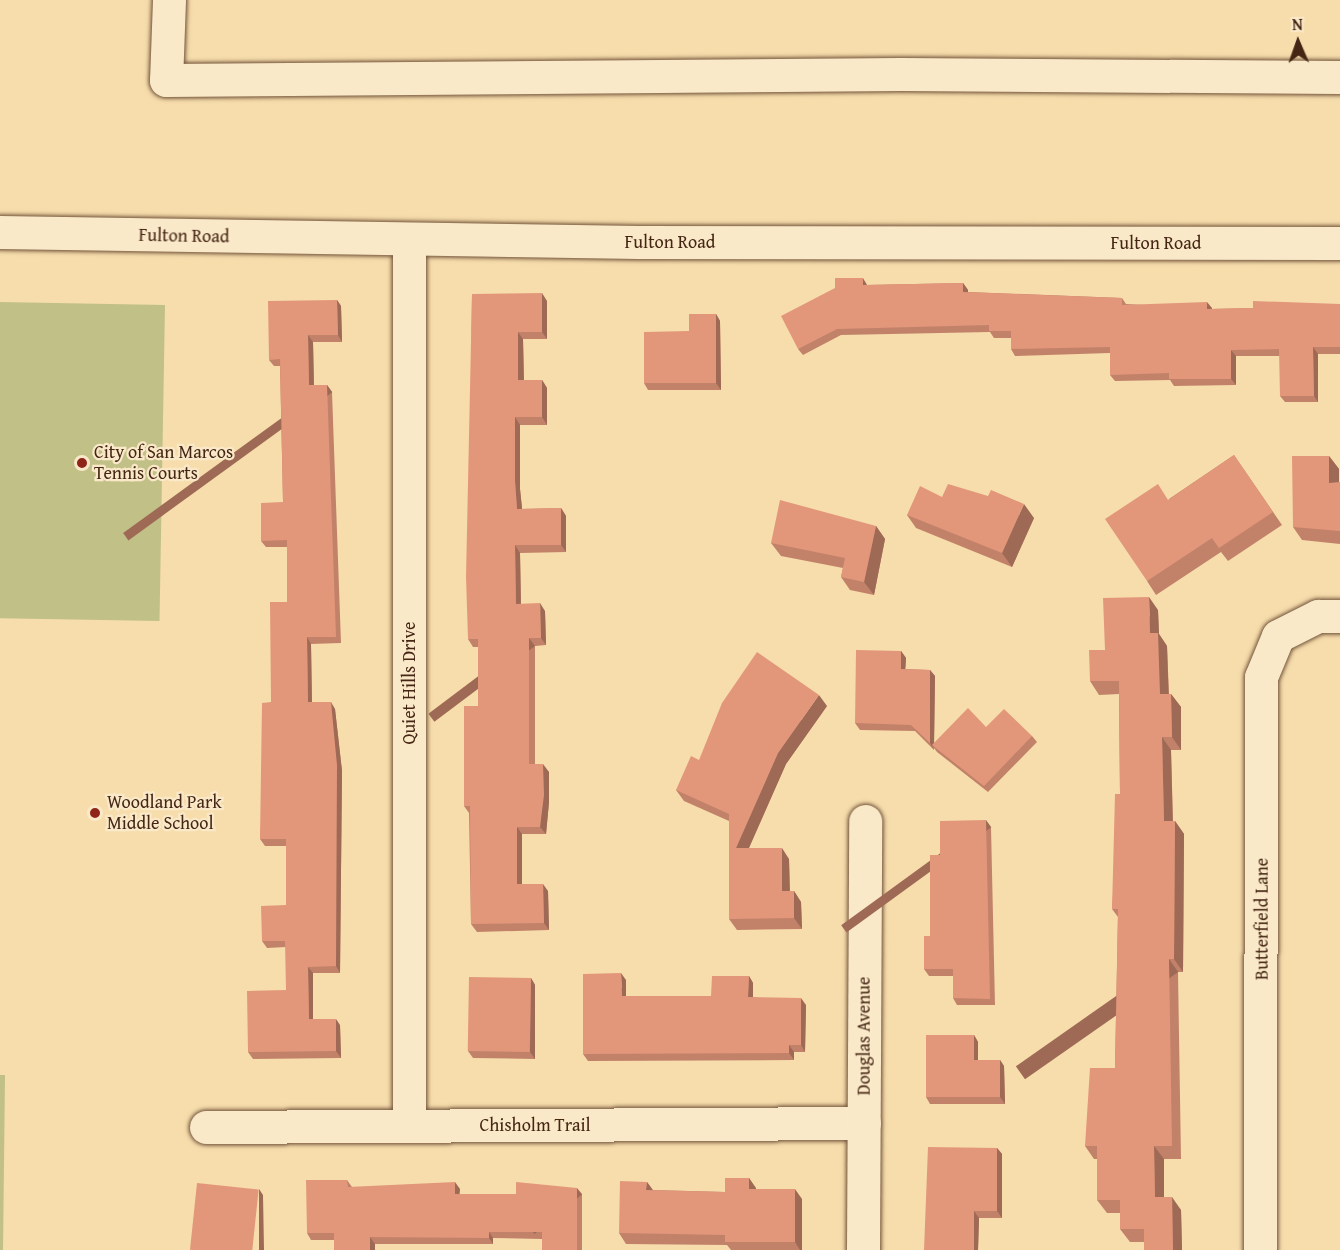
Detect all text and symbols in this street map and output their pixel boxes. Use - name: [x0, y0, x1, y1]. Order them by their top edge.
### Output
- north arrow: [1268, 12, 1328, 72]
- text: N: [1292, 12, 1303, 36]
- street label: Fulton Road: [138, 224, 230, 248]
- street label: Fulton Road: [625, 231, 715, 253]
- street label: Fulton Road: [1111, 232, 1201, 254]
- place label: City of San Marcos Tennis Courts: [94, 442, 233, 484]
- marker: City of San Marcos Tennis Courts: [75, 456, 89, 470]
- street label: Quiet Hills Drive: [398, 621, 420, 745]
- place label: Woodland Park Middle School: [107, 792, 222, 834]
- marker: Woodland Park Middle School: [88, 806, 102, 820]
- street label: Butterfield Lane: [1251, 858, 1273, 980]
- street label: Douglas Avenue: [853, 977, 875, 1095]
- street label: Chisholm Trail: [479, 1114, 591, 1136]

